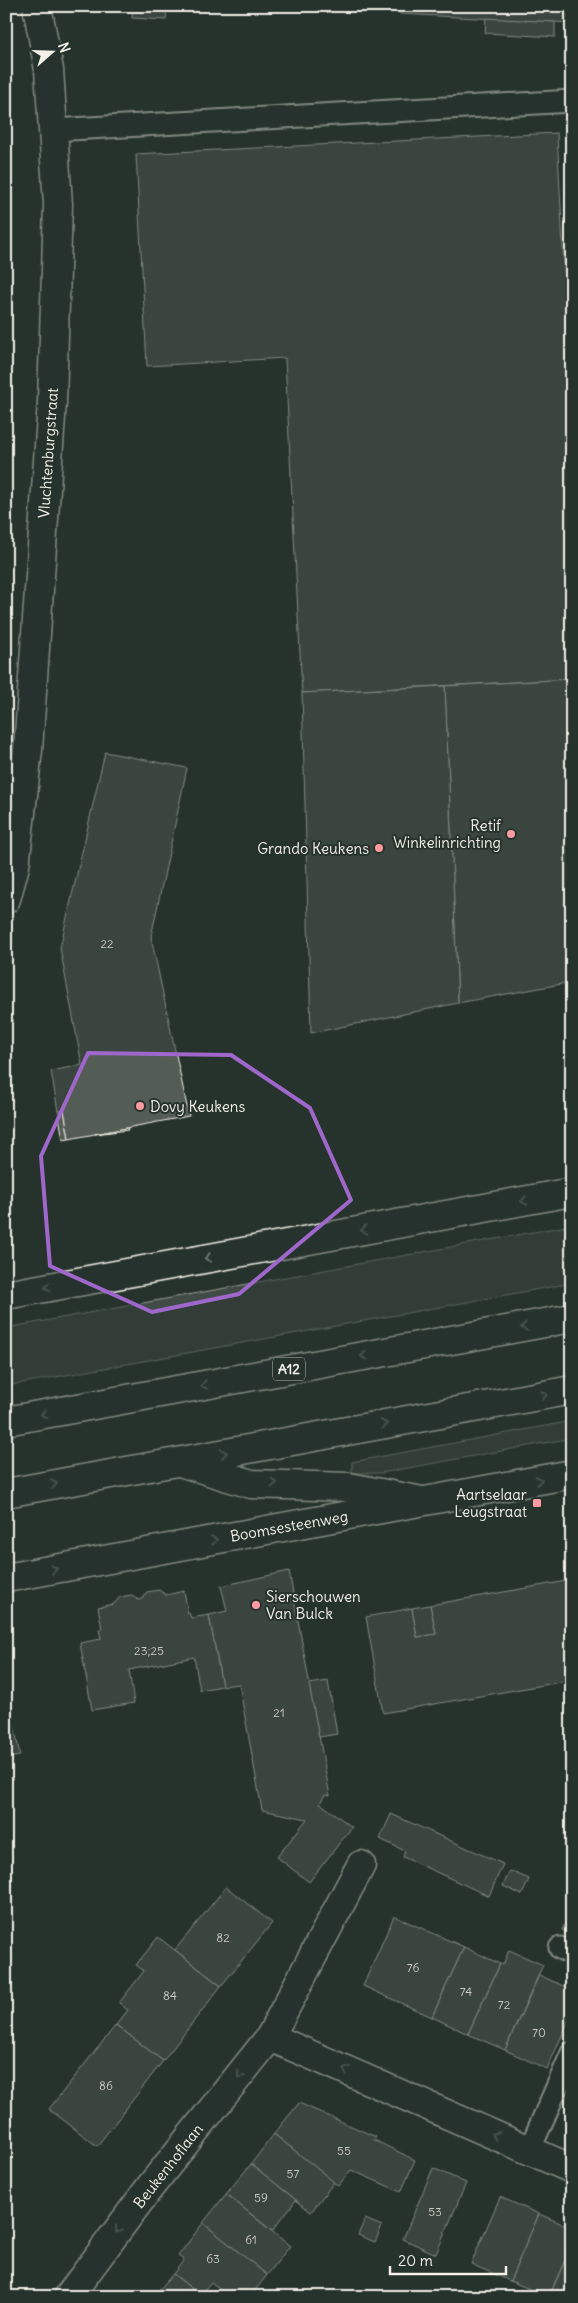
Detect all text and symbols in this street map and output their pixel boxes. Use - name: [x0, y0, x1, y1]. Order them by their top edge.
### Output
- north arrow: [28, 28, 78, 78]
- text: N: [54, 40, 74, 55]
- street label: Vluchtenburgstraat: [34, 387, 62, 519]
- place label: Retif Winkelinrichting: [393, 816, 502, 852]
- marker: Retif Winkelinrichting: [505, 828, 517, 840]
- place label: Grando Keukens: [257, 839, 369, 858]
- marker: Grando Keukens: [373, 842, 385, 854]
- house number: 22: [100, 936, 114, 951]
- place label: Dovy Keukens: [150, 1097, 245, 1116]
- marker: Dovy Keukens: [134, 1100, 146, 1112]
- one-way arrow: [519, 1195, 528, 1205]
- one-way arrow: [360, 1224, 368, 1234]
- one-way arrow: [204, 1252, 213, 1263]
- one-way arrow: [44, 1282, 53, 1292]
- one-way arrow: [519, 1321, 528, 1331]
- one-way arrow: [360, 1350, 368, 1360]
- road number: A12: [273, 1358, 305, 1380]
- one-way arrow: [200, 1379, 208, 1389]
- one-way arrow: [540, 1390, 549, 1401]
- one-way arrow: [40, 1408, 49, 1418]
- one-way arrow: [380, 1419, 389, 1430]
- one-way arrow: [220, 1448, 229, 1459]
- one-way arrow: [534, 1475, 543, 1486]
- one-way arrow: [271, 1478, 279, 1489]
- one-way arrow: [50, 1480, 59, 1490]
- place label: Aartselaar Leugstraat: [454, 1485, 527, 1521]
- marker: Aartselaar Leugstraat: [531, 1497, 543, 1509]
- street label: Boomsesteenweg: [229, 1506, 349, 1546]
- one-way arrow: [210, 1535, 218, 1545]
- one-way arrow: [50, 1565, 59, 1575]
- place label: Sierschouwen Van Bulck: [266, 1587, 361, 1623]
- marker: Sierschouwen Van Bulck: [250, 1599, 262, 1611]
- house number: 23;25: [134, 1643, 164, 1658]
- house number: 21: [273, 1705, 285, 1720]
- house number: 82: [216, 1930, 230, 1945]
- house number: 76: [407, 1960, 419, 1975]
- house number: 74: [460, 1984, 472, 1999]
- house number: 84: [163, 1988, 177, 2003]
- house number: 72: [498, 1997, 511, 2012]
- house number: 70: [532, 2025, 546, 2040]
- one-way arrow: [342, 2066, 351, 2077]
- one-way arrow: [237, 2069, 246, 2079]
- house number: 86: [99, 2078, 113, 2093]
- street label: Beukenhoflaan: [129, 2120, 207, 2212]
- one-way arrow: [491, 2131, 500, 2142]
- house number: 55: [337, 2143, 351, 2158]
- house number: 57: [287, 2166, 300, 2181]
- house number: 59: [254, 2190, 268, 2205]
- house number: 53: [428, 2204, 442, 2219]
- one-way arrow: [116, 2224, 124, 2233]
- house number: 61: [245, 2232, 257, 2247]
- scale bar: [390, 2243, 507, 2275]
- house number: 63: [206, 2251, 220, 2266]
- text: 20 m: [398, 2251, 433, 2270]

